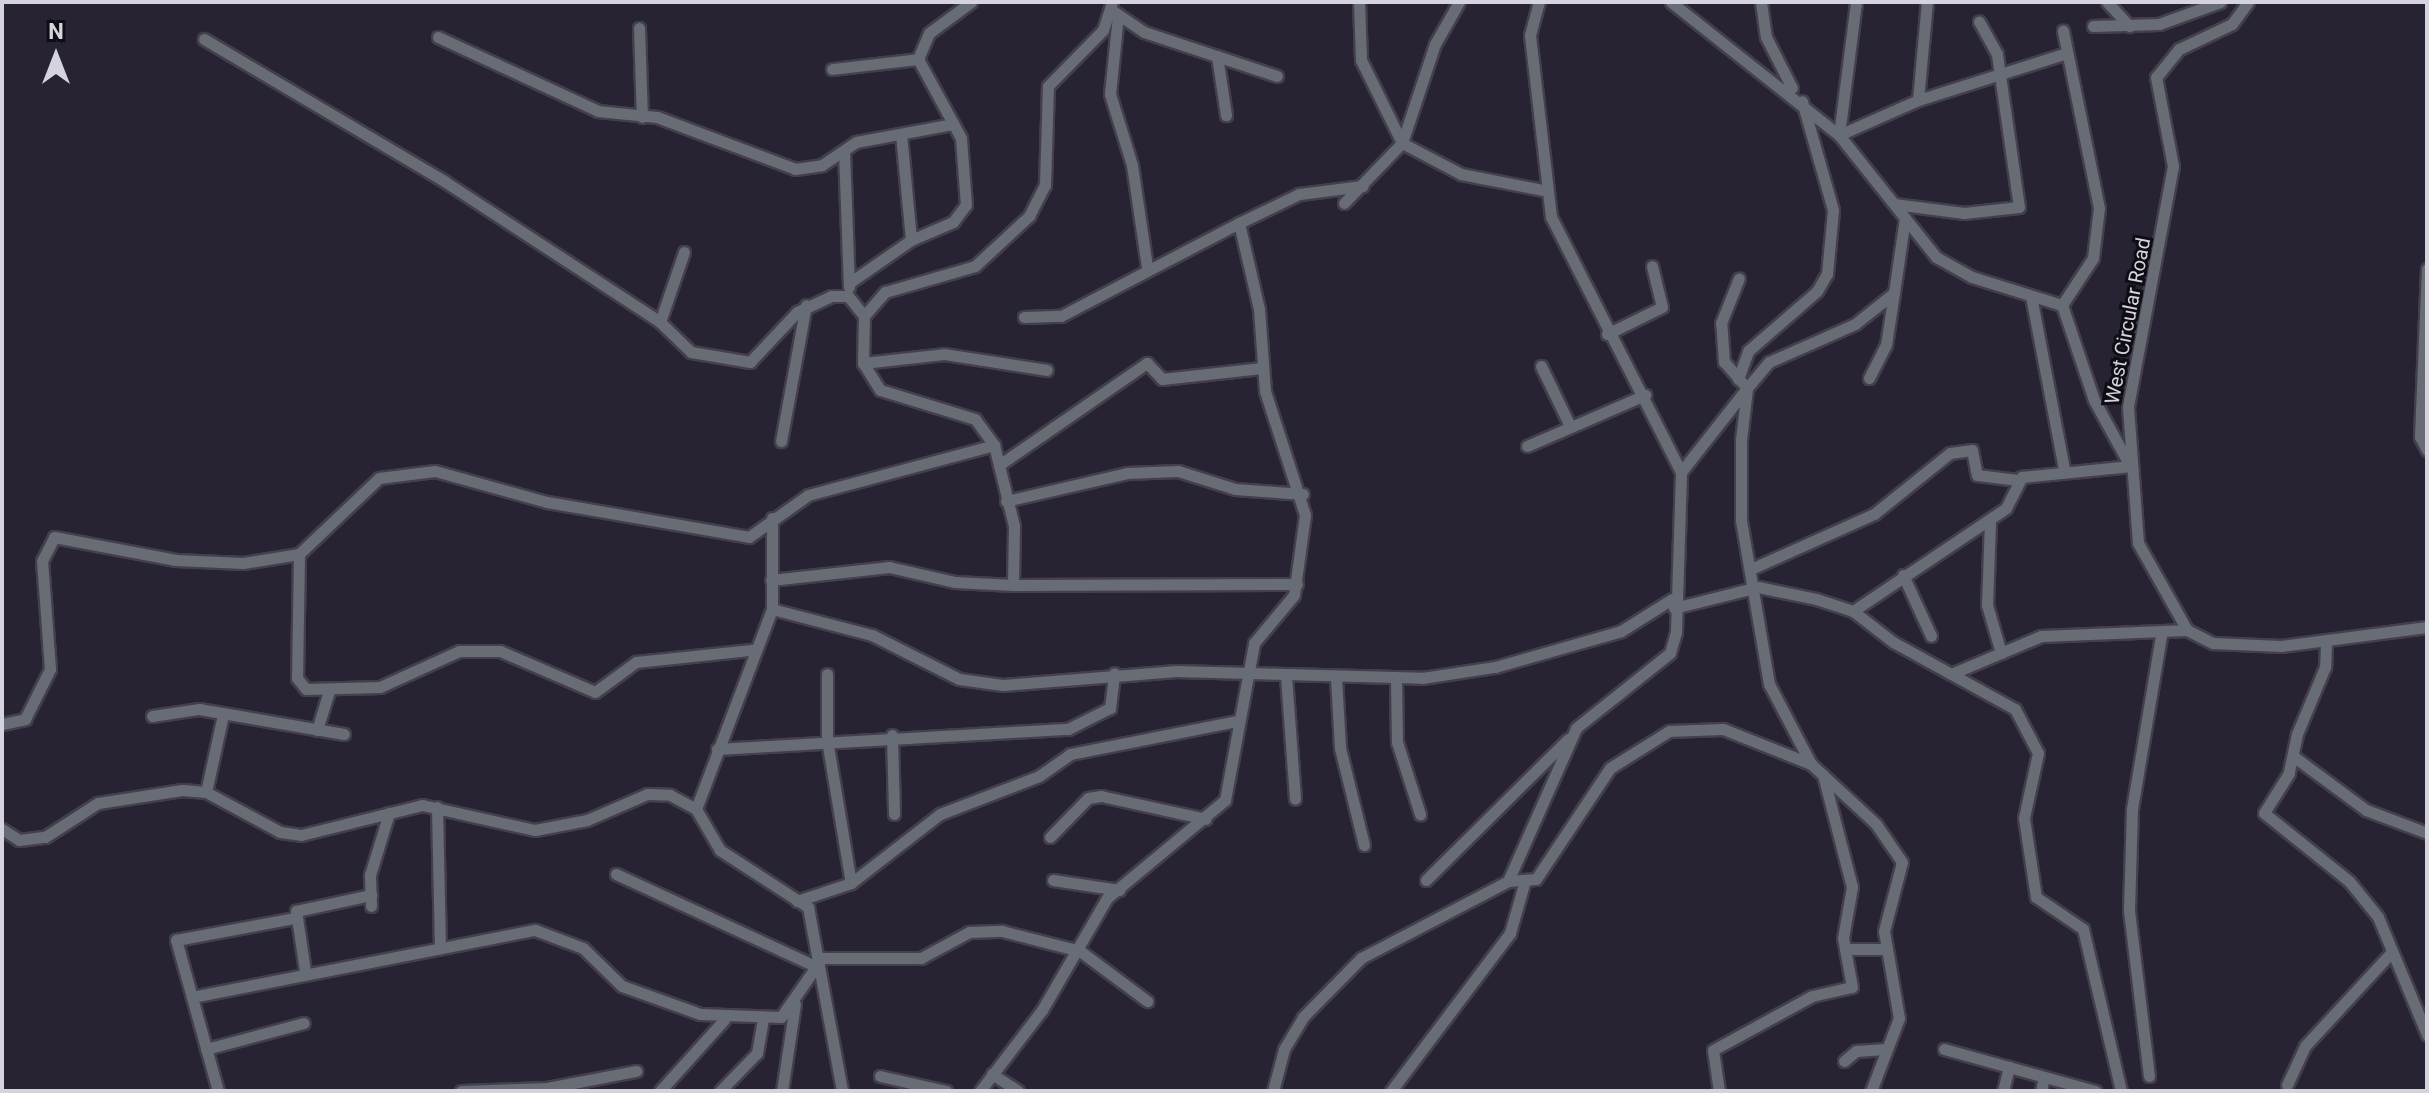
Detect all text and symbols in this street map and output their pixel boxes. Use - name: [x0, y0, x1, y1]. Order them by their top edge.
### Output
- north arrow: [16, 16, 96, 96]
- text: N: [48, 19, 64, 44]
- street label: West Circular Road: [2100, 236, 2156, 406]

